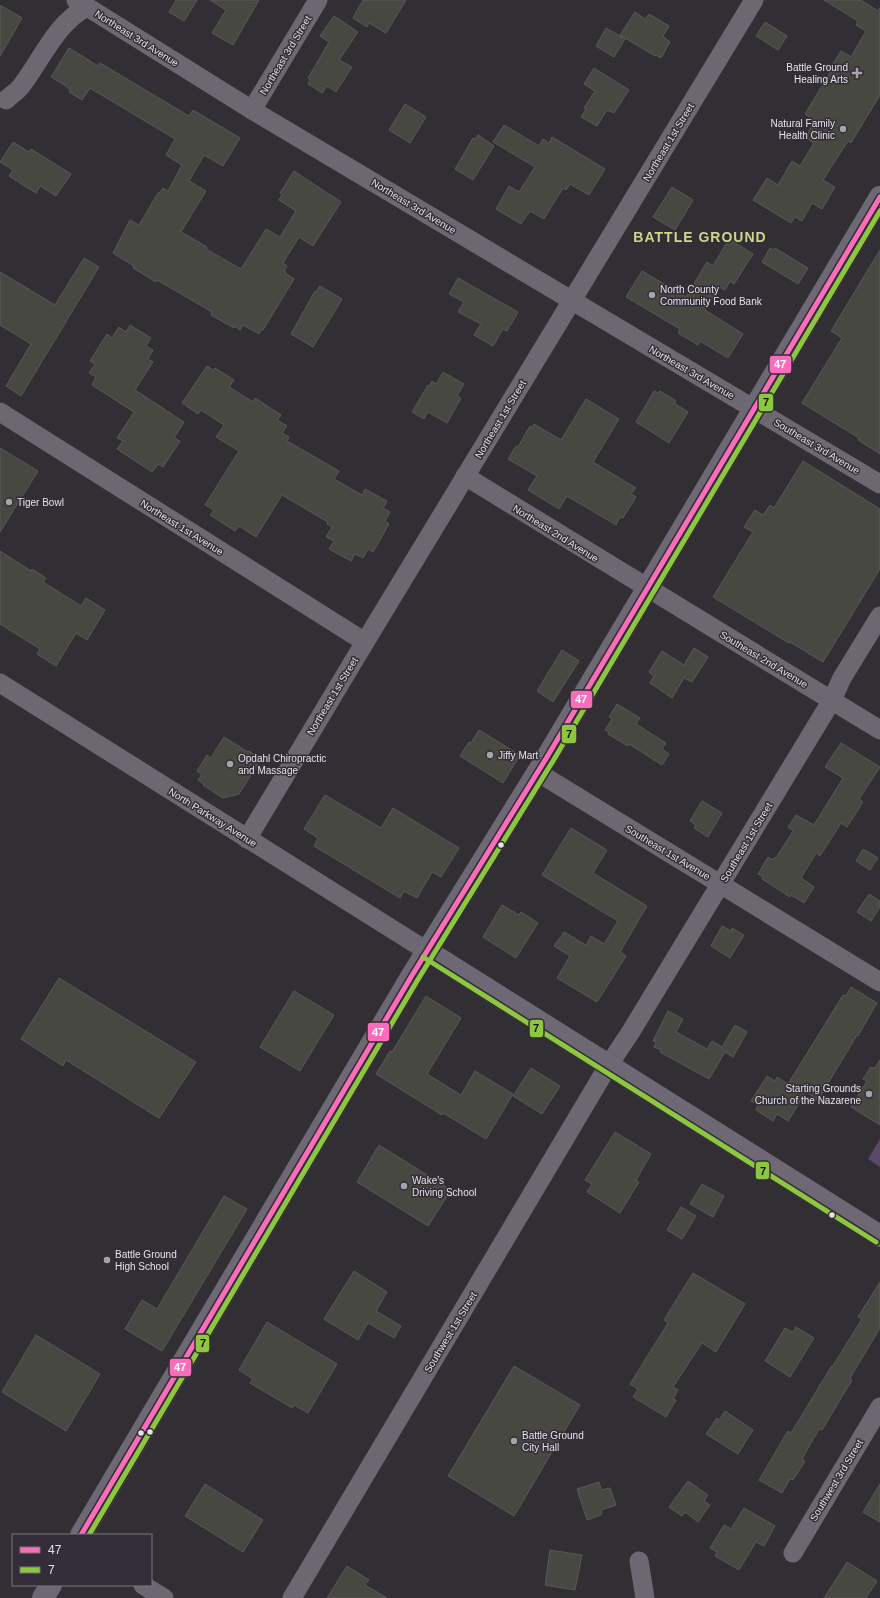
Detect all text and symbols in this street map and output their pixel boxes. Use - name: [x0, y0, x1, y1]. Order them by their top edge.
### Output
- street label: Northeast 3rd Avenue: [93, 8, 181, 69]
- street label: Northeast 3rd Street: [258, 14, 313, 97]
- place label: Battle Ground Healing Arts: [786, 62, 848, 85]
- marker: Battle Ground Healing Arts: [851, 67, 863, 79]
- street label: Northeast 1st Street: [641, 101, 696, 183]
- place label: Natural Family Health Clinic: [771, 118, 835, 141]
- marker: Natural Family Health Clinic: [838, 124, 848, 134]
- street label: Northeast 3rd Avenue: [370, 177, 458, 236]
- district label: BATTLE GROUND: [633, 229, 767, 245]
- place label: North County Community Food Bank: [660, 284, 763, 307]
- marker: North County Community Food Bank: [647, 290, 657, 300]
- street label: Northeast 3rd Avenue: [647, 344, 737, 402]
- line badge: 47: [769, 355, 792, 374]
- text: 47: [774, 358, 786, 370]
- street label: Northeast 1st Street: [473, 378, 528, 460]
- line badge: 7: [758, 393, 774, 412]
- text: 7: [763, 396, 769, 408]
- street label: Southeast 3rd Avenue: [772, 416, 862, 477]
- marker: Tiger Bowl: [4, 497, 14, 507]
- place label: Tiger Bowl: [17, 497, 64, 508]
- street label: Northeast 1st Avenue: [138, 497, 225, 558]
- street label: Northeast 2nd Avenue: [511, 503, 601, 564]
- street label: Southeast 2nd Avenue: [718, 629, 810, 690]
- street label: Northeast 1st Street: [305, 655, 360, 737]
- line badge: 47: [570, 690, 593, 709]
- text: 47: [575, 693, 587, 705]
- line badge: 7: [561, 724, 577, 744]
- text: 7: [566, 728, 572, 740]
- marker: Jiffy Mart: [485, 750, 495, 760]
- place label: Jiffy Mart: [498, 750, 539, 761]
- place label: Opdahl Chiropractic and Massage: [238, 753, 326, 776]
- marker: Opdahl Chiropractic and Massage: [225, 759, 235, 769]
- street label: North Parkway Avenue: [167, 786, 259, 849]
- street label: Southeast 1st Street: [718, 800, 775, 884]
- street label: Southeast 1st Avenue: [623, 823, 713, 882]
- unlabelled marker: [496, 840, 506, 850]
- line badge: 7: [529, 1019, 544, 1038]
- line badge: 47: [367, 1022, 390, 1042]
- text: 7: [533, 1022, 539, 1034]
- text: 47: [372, 1026, 384, 1038]
- place label: Starting Grounds Church of the Nazarene: [755, 1083, 861, 1106]
- marker: Starting Grounds Church of the Nazarene: [864, 1089, 874, 1099]
- line badge: 7: [755, 1161, 770, 1180]
- text: 7: [760, 1165, 766, 1177]
- place label: Wake's Driving School: [412, 1175, 476, 1198]
- marker: Wake's Driving School: [399, 1181, 409, 1191]
- unlabelled marker: [827, 1210, 837, 1220]
- place label: Battle Ground High School: [115, 1249, 177, 1272]
- marker: Battle Ground High School: [102, 1255, 112, 1265]
- street label: Southwest 1st Street: [422, 1290, 479, 1375]
- line badge: 7: [195, 1334, 210, 1353]
- text: 7: [200, 1337, 206, 1349]
- line badge: 47: [169, 1358, 192, 1377]
- text: 47: [174, 1361, 186, 1373]
- unlabelled marker: [145, 1427, 155, 1437]
- unlabelled marker: [136, 1428, 146, 1438]
- place label: Battle Ground City Hall: [522, 1430, 584, 1453]
- marker: Battle Ground City Hall: [509, 1436, 519, 1446]
- street label: Southwest 3rd Street: [808, 1437, 865, 1523]
- legend: [12, 1534, 152, 1586]
- text: 47: [48, 1543, 62, 1557]
- text: 7: [48, 1563, 55, 1577]

